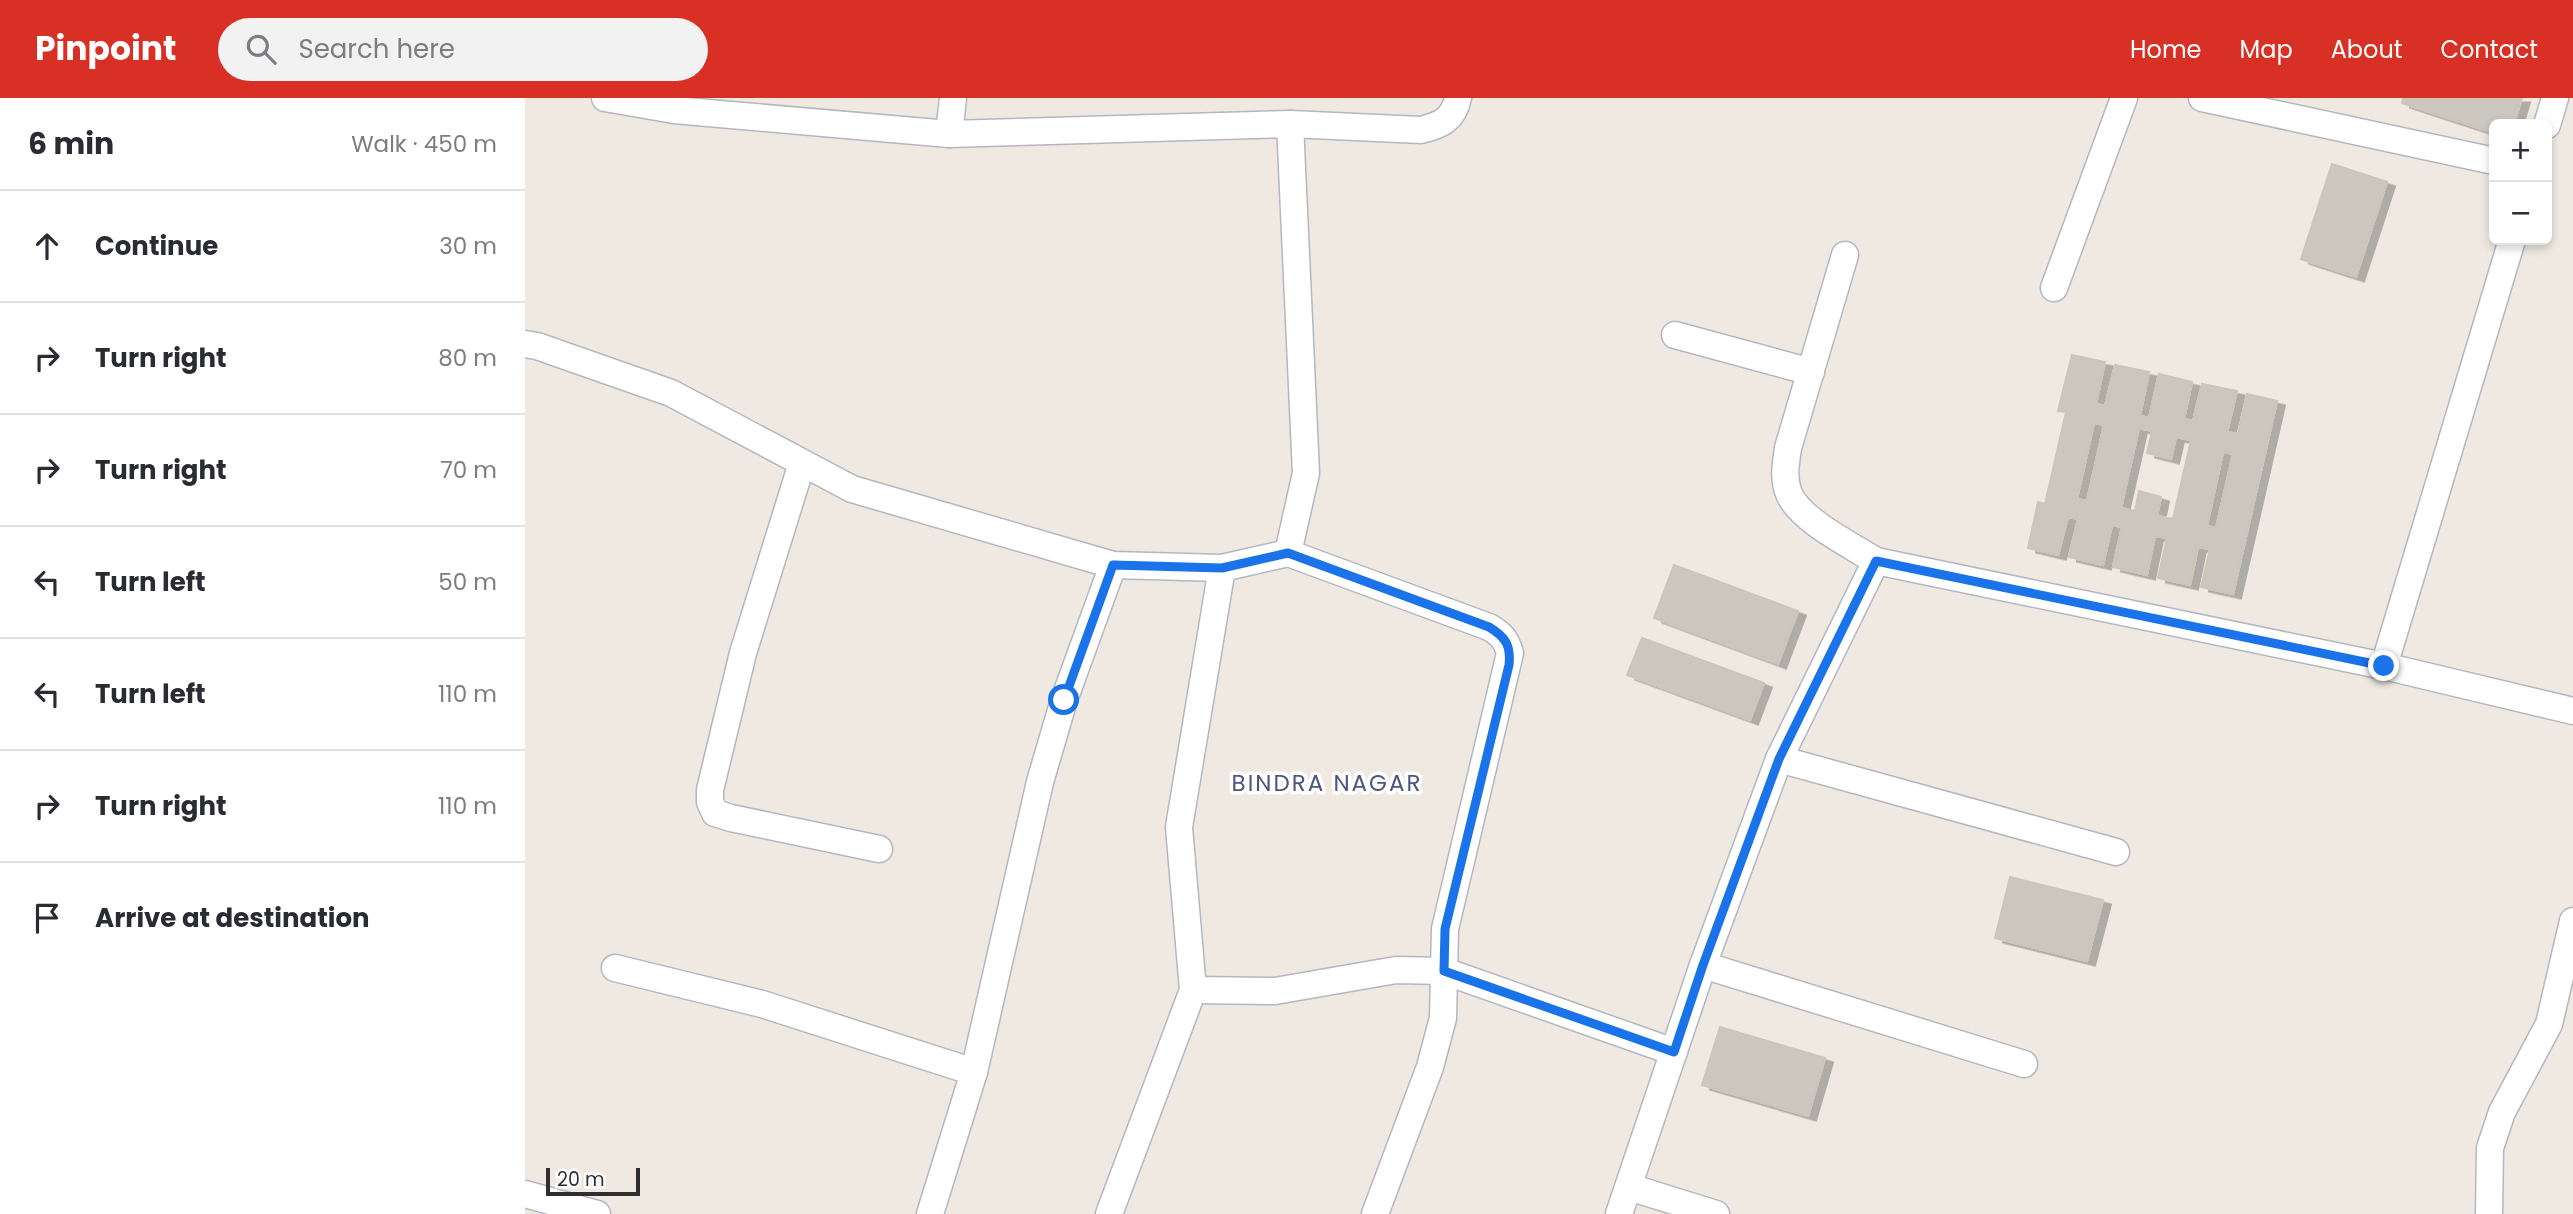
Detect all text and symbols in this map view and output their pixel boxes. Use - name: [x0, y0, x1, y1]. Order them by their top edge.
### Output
- search box: [218, 18, 708, 81]
- text: Pinpoint: [35, 25, 176, 72]
- icon: search: [242, 30, 280, 68]
- text: Search here: [298, 31, 455, 67]
- text: Home: [2130, 33, 2202, 66]
- text: Map: [2240, 33, 2293, 66]
- text: About: [2331, 33, 2402, 66]
- text: Contact: [2440, 33, 2538, 66]
- map controls: [2489, 119, 2552, 245]
- button: +: [2489, 119, 2552, 182]
- text: 6 min: [28, 122, 114, 165]
- text: Walk · 450 m: [351, 128, 497, 160]
- button: −: [2489, 182, 2552, 245]
- icon: ahead: [28, 227, 66, 265]
- text: Continue: [95, 228, 218, 264]
- text: 30 m: [439, 230, 497, 262]
- icon: right: [28, 339, 66, 377]
- text: Turn right: [95, 340, 227, 376]
- text: 80 m: [438, 342, 497, 374]
- icon: right: [28, 451, 66, 489]
- text: Turn right: [95, 452, 227, 488]
- text: 70 m: [440, 454, 497, 486]
- icon: left: [28, 563, 66, 601]
- text: Turn left: [95, 564, 206, 600]
- text: 50 m: [438, 566, 497, 598]
- route end: [2368, 650, 2399, 681]
- icon: left: [28, 675, 66, 713]
- text: Turn left: [95, 676, 206, 712]
- text: 110 m: [438, 678, 497, 710]
- route start: [1048, 684, 1079, 715]
- district label: BINDRA NAGAR: [1232, 767, 1422, 799]
- icon: right: [28, 787, 66, 825]
- text: Turn right: [95, 788, 227, 824]
- text: 110 m: [438, 790, 497, 822]
- icon: arrive: [28, 899, 66, 937]
- text: Arrive at destination: [95, 900, 370, 936]
- scale bar: [546, 1165, 641, 1197]
- text: 20 m: [557, 1166, 605, 1193]

